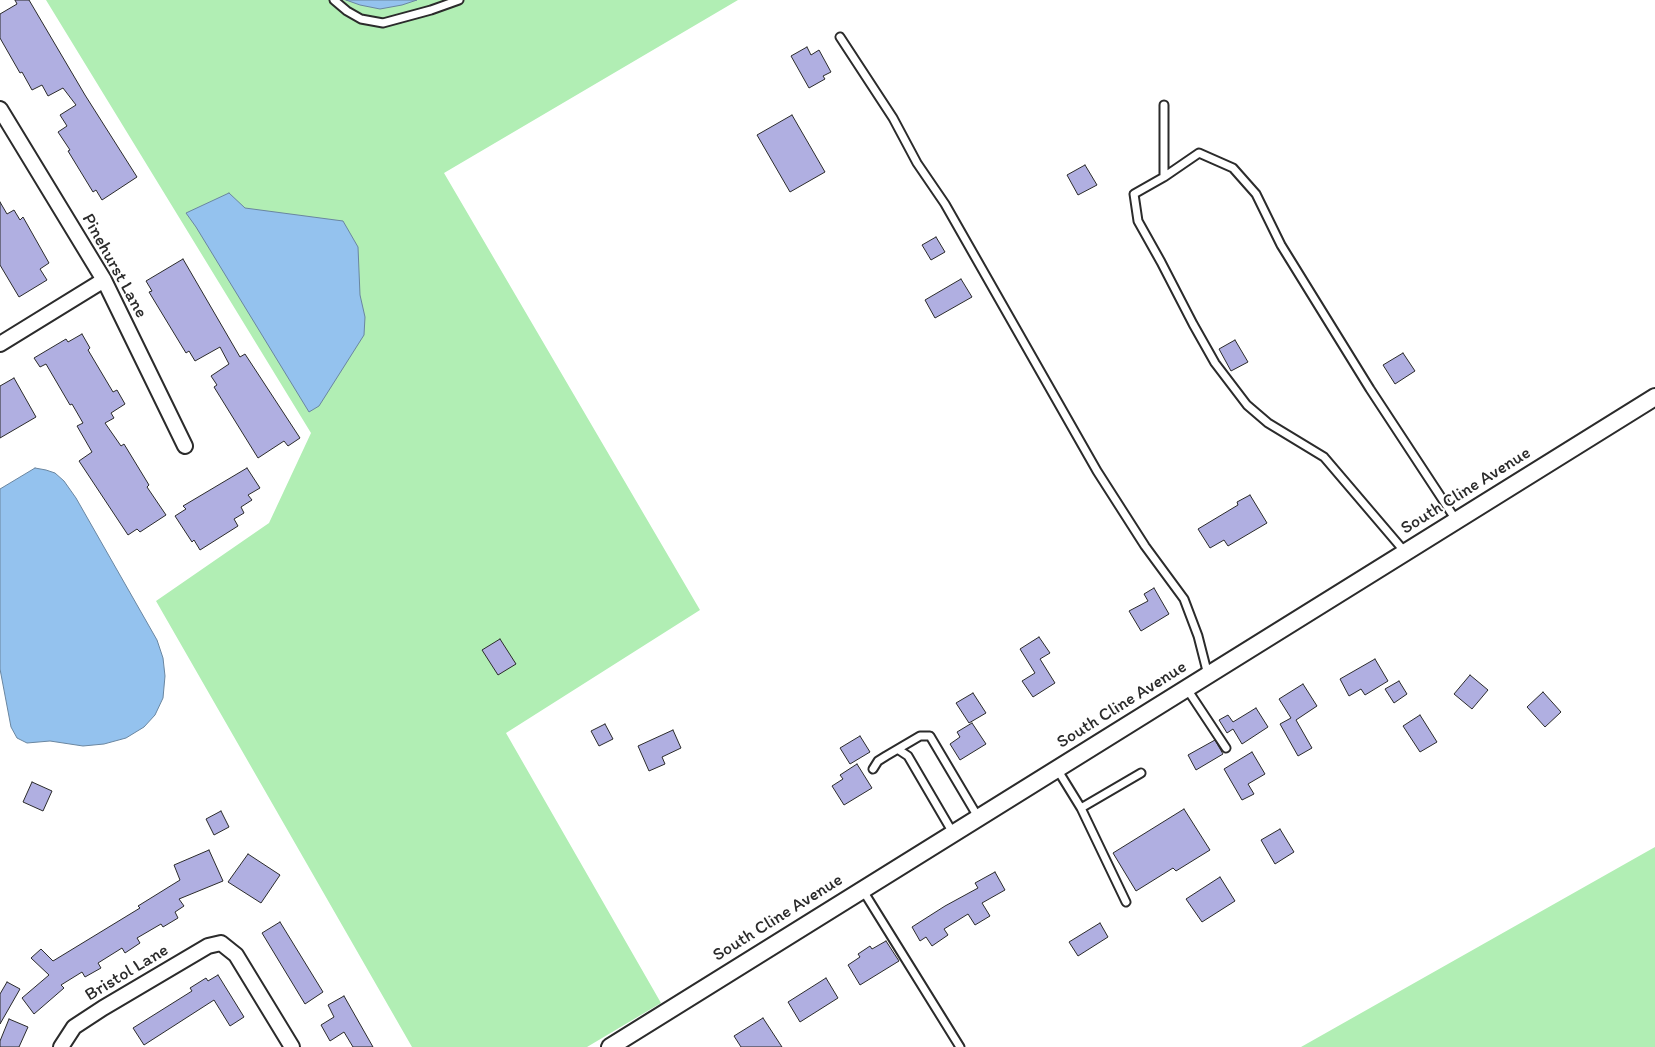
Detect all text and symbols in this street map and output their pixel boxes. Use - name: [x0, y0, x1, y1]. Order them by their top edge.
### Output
- street label: Pinehurst Lane: [76, 210, 152, 322]
- street label: South Cline Avenue: [1397, 442, 1535, 540]
- street label: South Cline Avenue: [1053, 656, 1191, 754]
- street label: South Cline Avenue: [709, 869, 847, 967]
- street label: Bristol Lane: [81, 940, 173, 1006]

